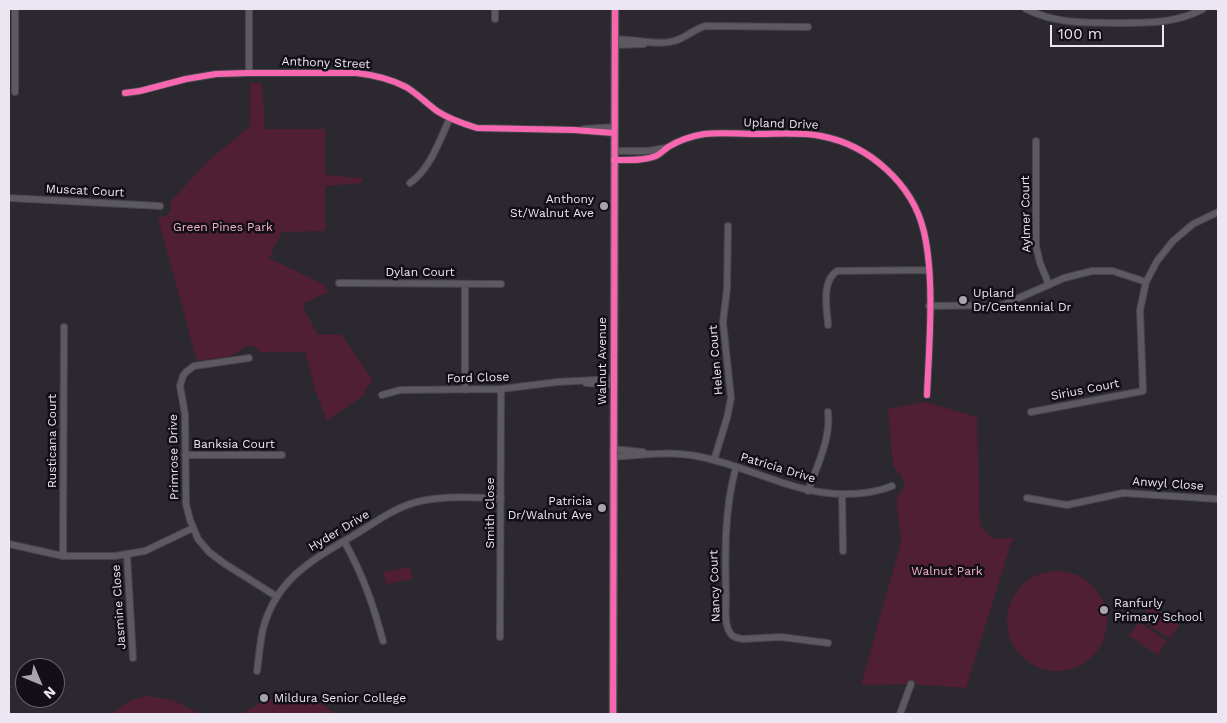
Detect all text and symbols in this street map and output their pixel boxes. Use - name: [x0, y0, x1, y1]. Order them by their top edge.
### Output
- scale bar: [1052, 15, 1166, 47]
- text: 100 m: [1058, 25, 1102, 43]
- street label: Anthony Street: [281, 54, 371, 72]
- street label: Upland Drive: [743, 115, 819, 133]
- street label: Aylmer Court: [1018, 175, 1034, 253]
- street label: Muscat Court: [45, 182, 125, 200]
- place label: Anthony St/Walnut Ave: [510, 192, 594, 220]
- marker: Anthony St/Walnut Ave: [598, 200, 610, 212]
- park label: Green Pines Park: [173, 220, 273, 234]
- street label: Dylan Court: [385, 265, 455, 279]
- place label: Upland Dr/Centennial Dr: [973, 286, 1072, 314]
- marker: Upland Dr/Centennial Dr: [957, 294, 969, 306]
- street label: Walnut Avenue: [595, 317, 609, 405]
- street label: Helen Court: [706, 324, 726, 396]
- street label: Ford Close: [447, 370, 509, 386]
- street label: Sirius Court: [1050, 376, 1120, 404]
- street label: Rusticana Court: [45, 394, 59, 488]
- street label: Primrose Drive: [166, 414, 182, 500]
- street label: Banksia Court: [193, 437, 275, 451]
- street label: Patricia Drive: [739, 450, 817, 486]
- street label: Anwyl Close: [1132, 474, 1204, 494]
- street label: Smith Close: [483, 477, 497, 549]
- place label: Patricia Dr/Walnut Ave: [508, 494, 592, 522]
- marker: Patricia Dr/Walnut Ave: [596, 502, 608, 514]
- street label: Hyder Drive: [306, 507, 372, 555]
- street label: Nancy Court: [707, 550, 723, 622]
- street label: Jasmine Close: [109, 564, 129, 650]
- park label: Walnut Park: [911, 564, 983, 578]
- place label: Ranfurly Primary School: [1114, 596, 1203, 624]
- marker: Ranfurly Primary School: [1098, 604, 1110, 616]
- north arrow: [15, 658, 65, 708]
- text: N: [41, 684, 59, 702]
- place label: Mildura Senior College: [274, 691, 406, 705]
- marker: Mildura Senior College: [258, 692, 270, 704]

